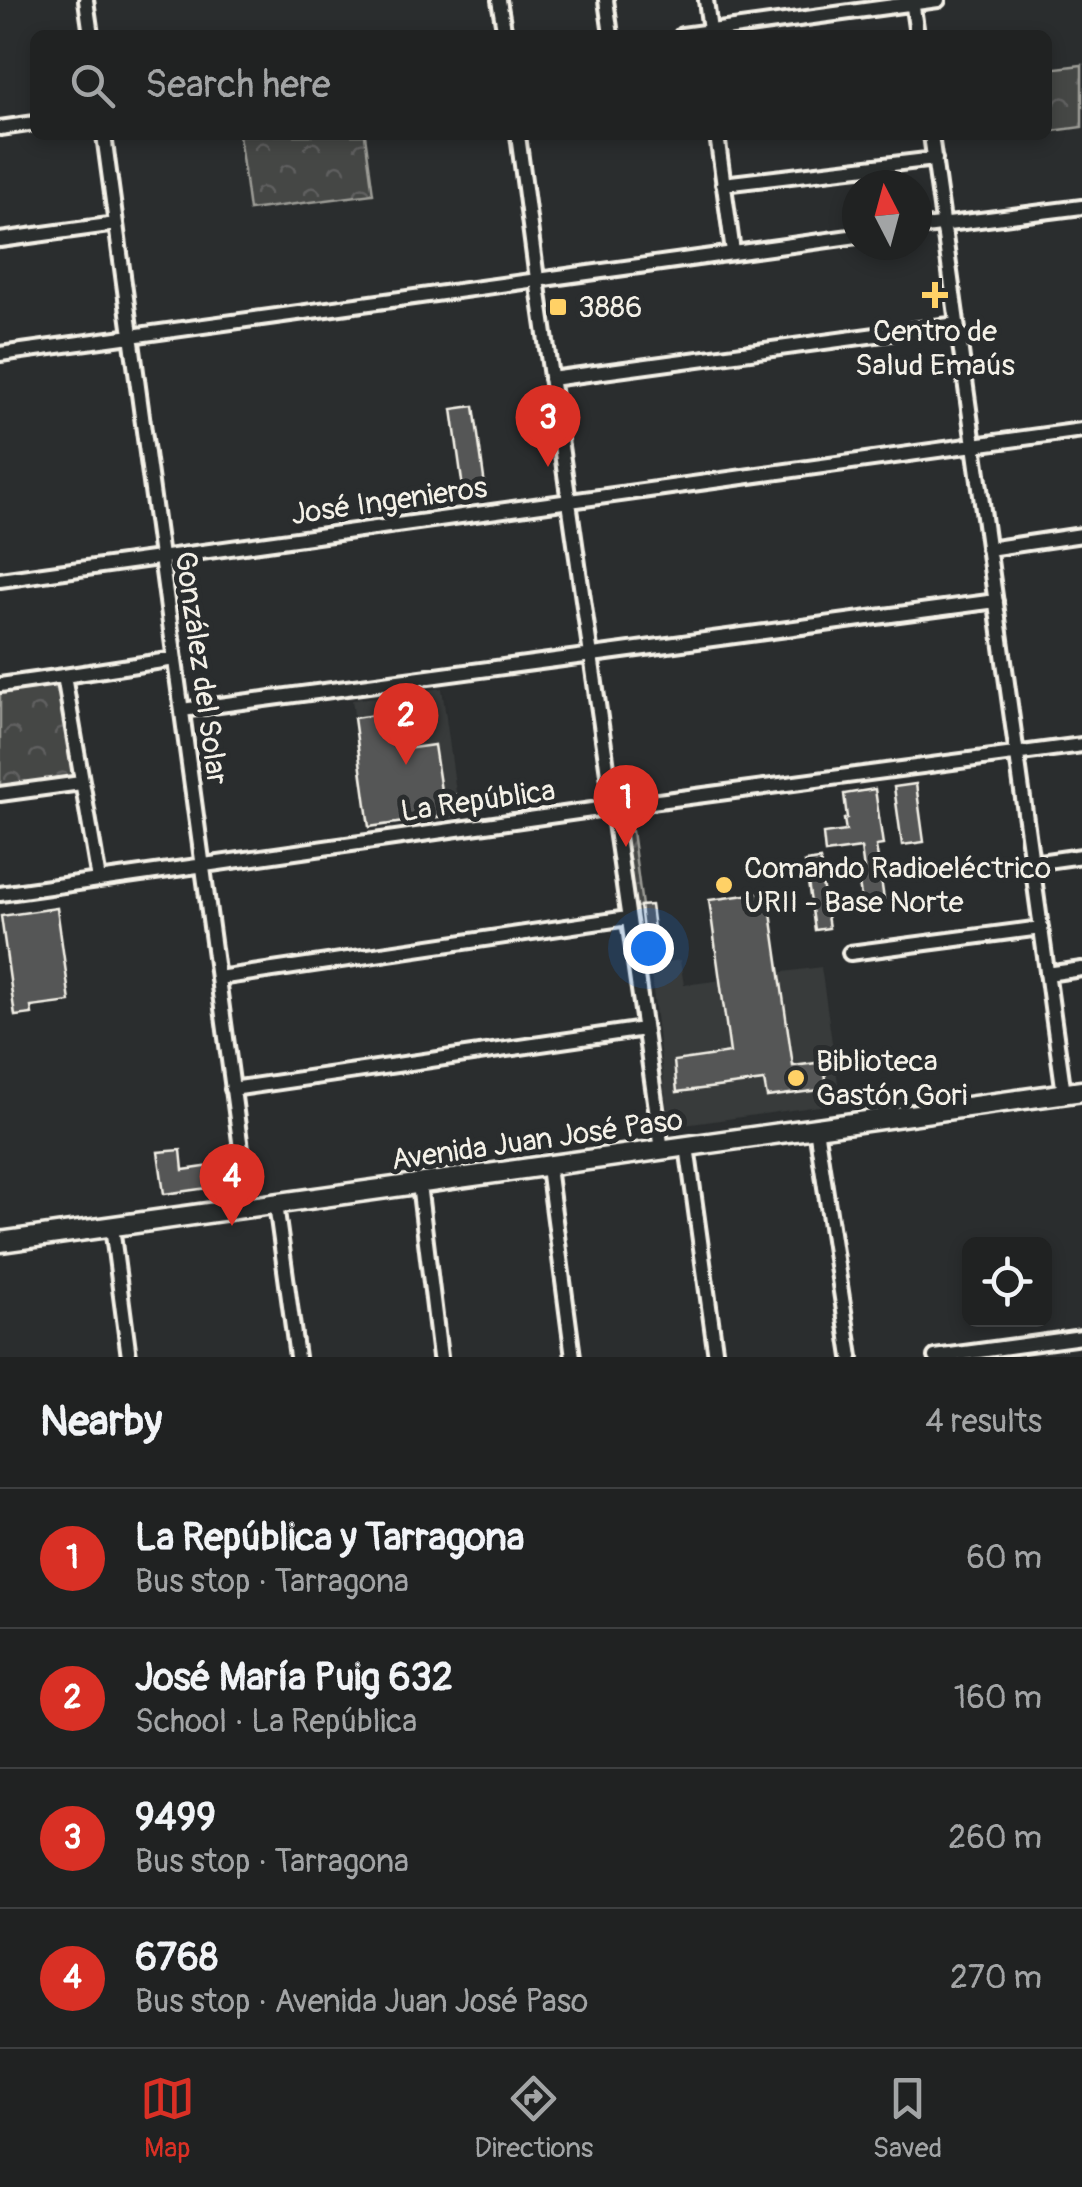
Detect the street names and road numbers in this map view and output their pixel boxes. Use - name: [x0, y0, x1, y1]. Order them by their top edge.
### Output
- street label: José Ingenieros: [288, 469, 490, 533]
- street label: González del Solar: [166, 549, 236, 787]
- street label: La República: [398, 772, 558, 830]
- street label: Avenida Juan José Paso: [389, 1101, 685, 1179]

